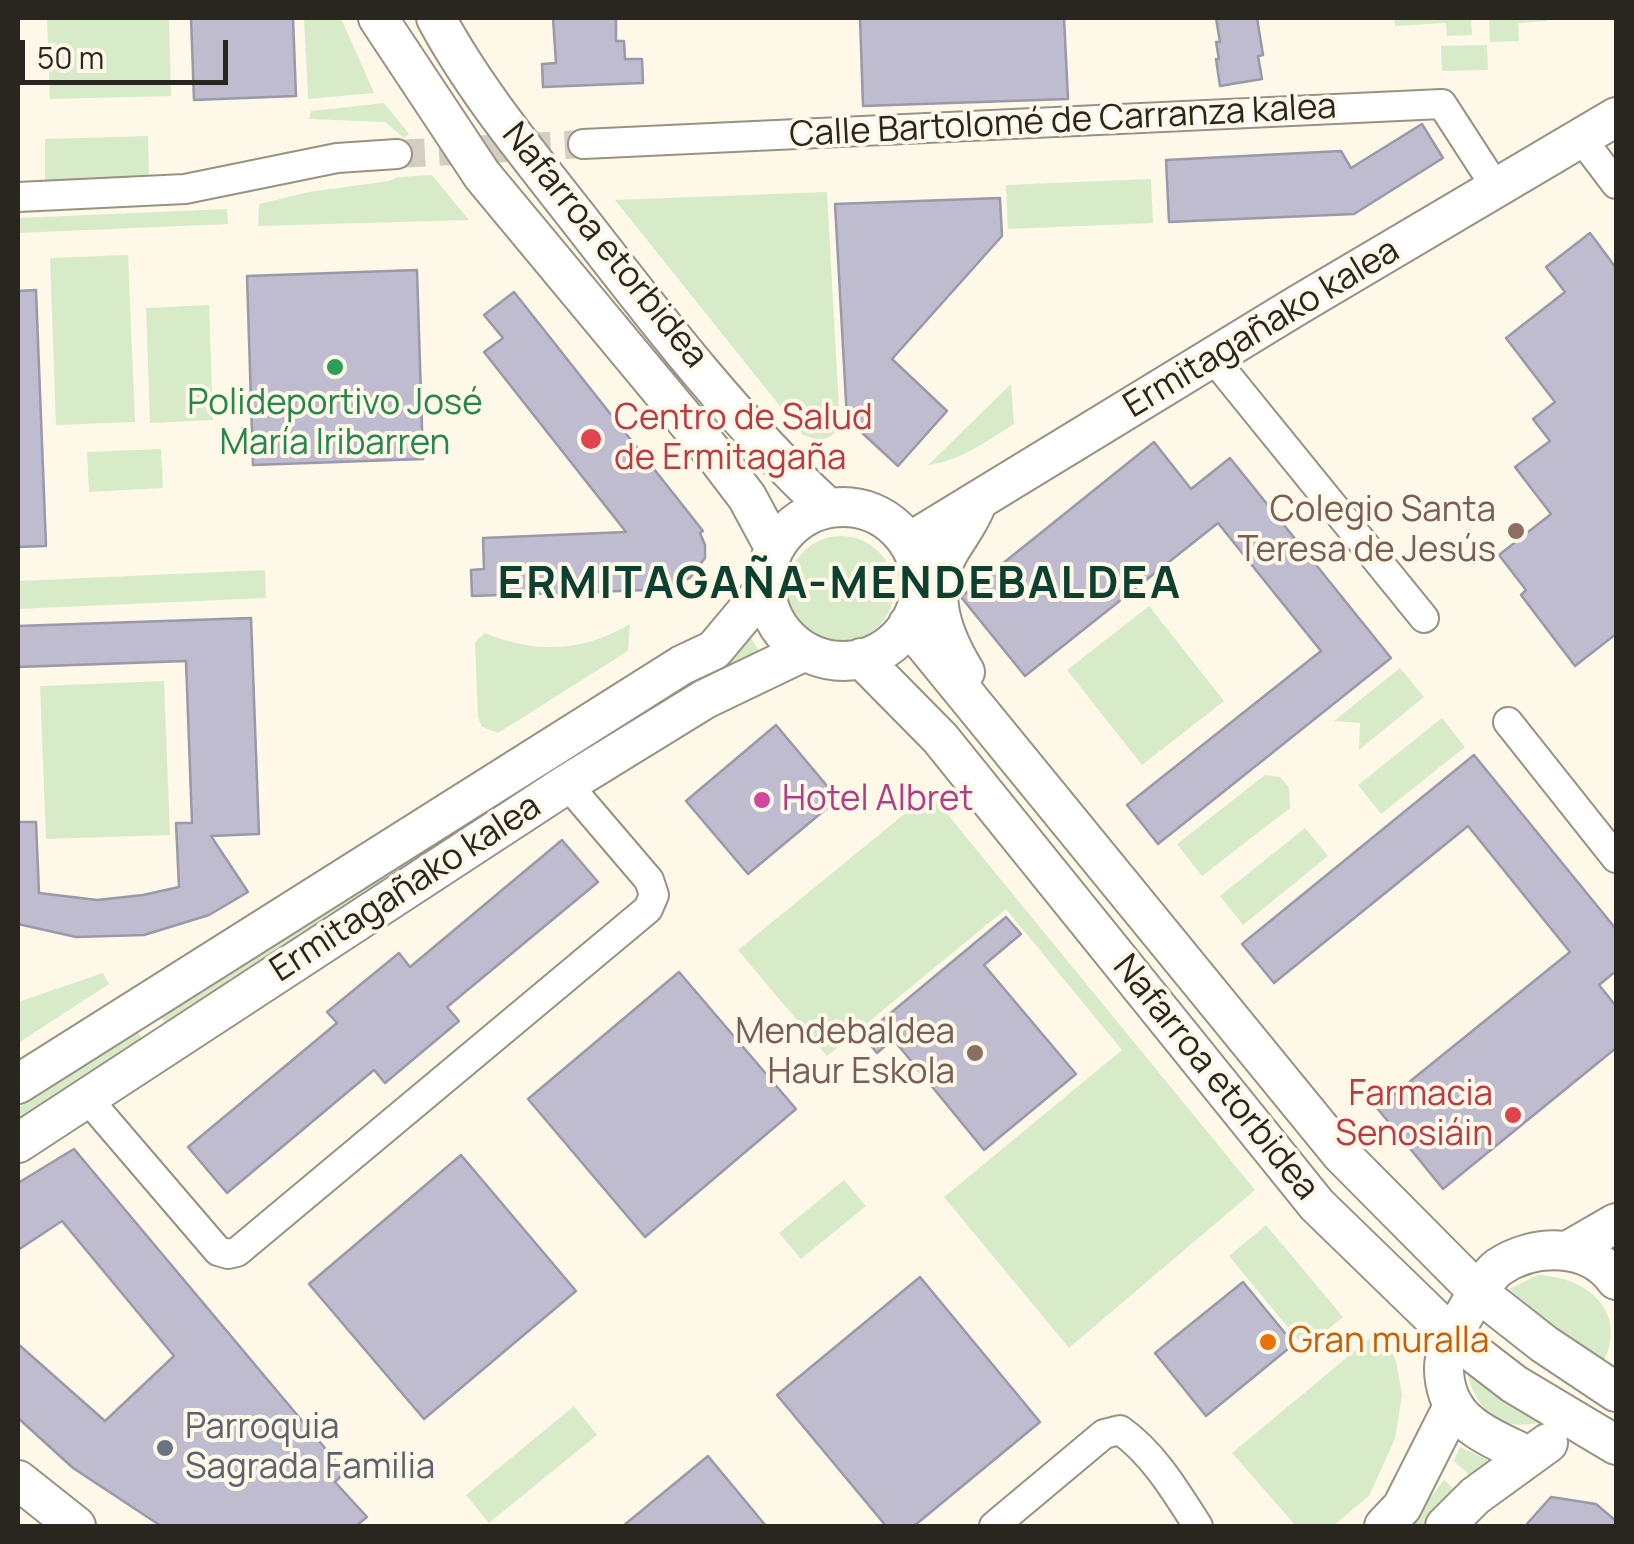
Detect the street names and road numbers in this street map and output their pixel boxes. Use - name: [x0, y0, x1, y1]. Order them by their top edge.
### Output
- street label: Calle Bartolomé de Carranza kalea: [788, 87, 1338, 157]
- street label: Nafarroa etorbidea: [492, 115, 716, 377]
- street label: Ermitagañako kalea: [1117, 230, 1407, 428]
- street label: Ermitagañako kalea: [263, 786, 549, 992]
- street label: Nafarroa etorbidea: [1103, 947, 1327, 1209]

